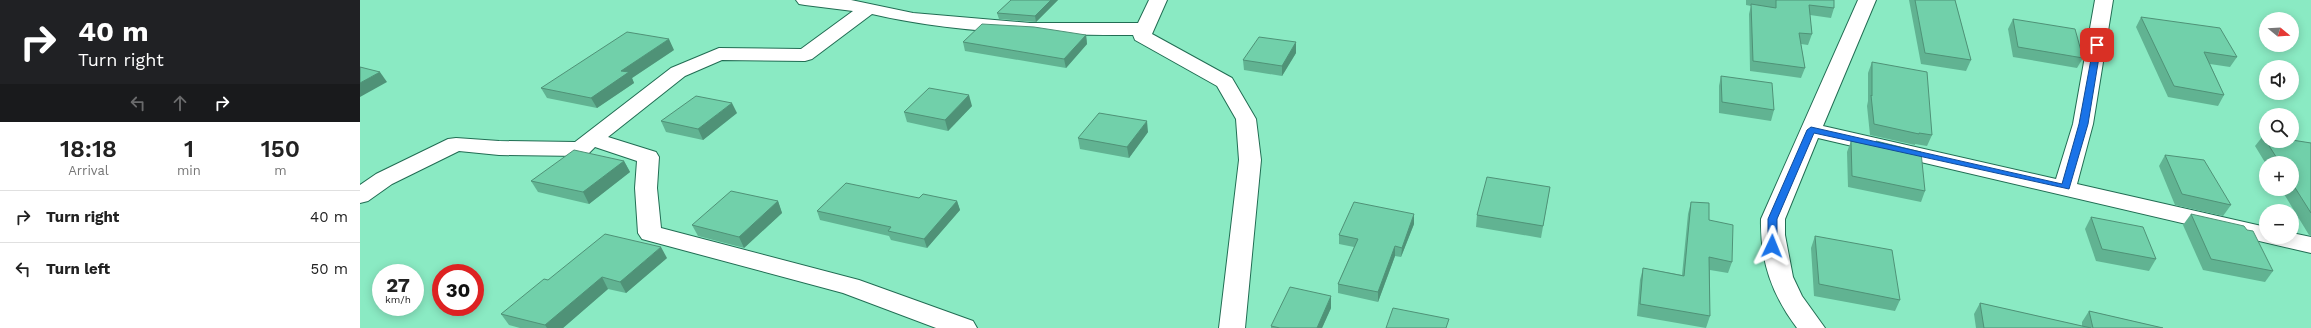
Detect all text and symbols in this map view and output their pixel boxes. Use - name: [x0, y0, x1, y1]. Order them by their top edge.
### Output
- north arrow: [2259, 12, 2299, 52]
- map controls: [2259, 12, 2299, 244]
- text: 40 m: [78, 15, 148, 48]
- icon: right: [12, 16, 64, 68]
- pin: [2080, 28, 2114, 62]
- icon: arrive: [2086, 34, 2108, 56]
- text: Turn right: [78, 49, 164, 70]
- button: sound: [2259, 60, 2299, 100]
- icon: left: [127, 92, 149, 114]
- icon: ahead: [169, 92, 191, 114]
- icon: right: [211, 92, 233, 114]
- button: search: [2259, 108, 2299, 148]
- text: 18:18: [60, 135, 117, 163]
- text: 1: [184, 135, 194, 163]
- text: 150: [261, 135, 300, 163]
- button: +: [2259, 156, 2299, 196]
- text: Arrival: [68, 163, 109, 178]
- text: min: [177, 163, 201, 178]
- text: m: [274, 163, 287, 178]
- button: −: [2259, 204, 2299, 244]
- icon: right: [12, 206, 34, 228]
- text: Turn right: [46, 208, 119, 226]
- text: 40 m: [310, 208, 348, 226]
- position arrow: [1751, 225, 1793, 267]
- icon: left: [12, 258, 34, 280]
- text: Turn left: [46, 260, 110, 278]
- text: 50 m: [311, 260, 348, 278]
- speed limit sign: 30: [432, 264, 484, 316]
- text: 27: [386, 273, 410, 297]
- text: km/h: [385, 294, 411, 305]

